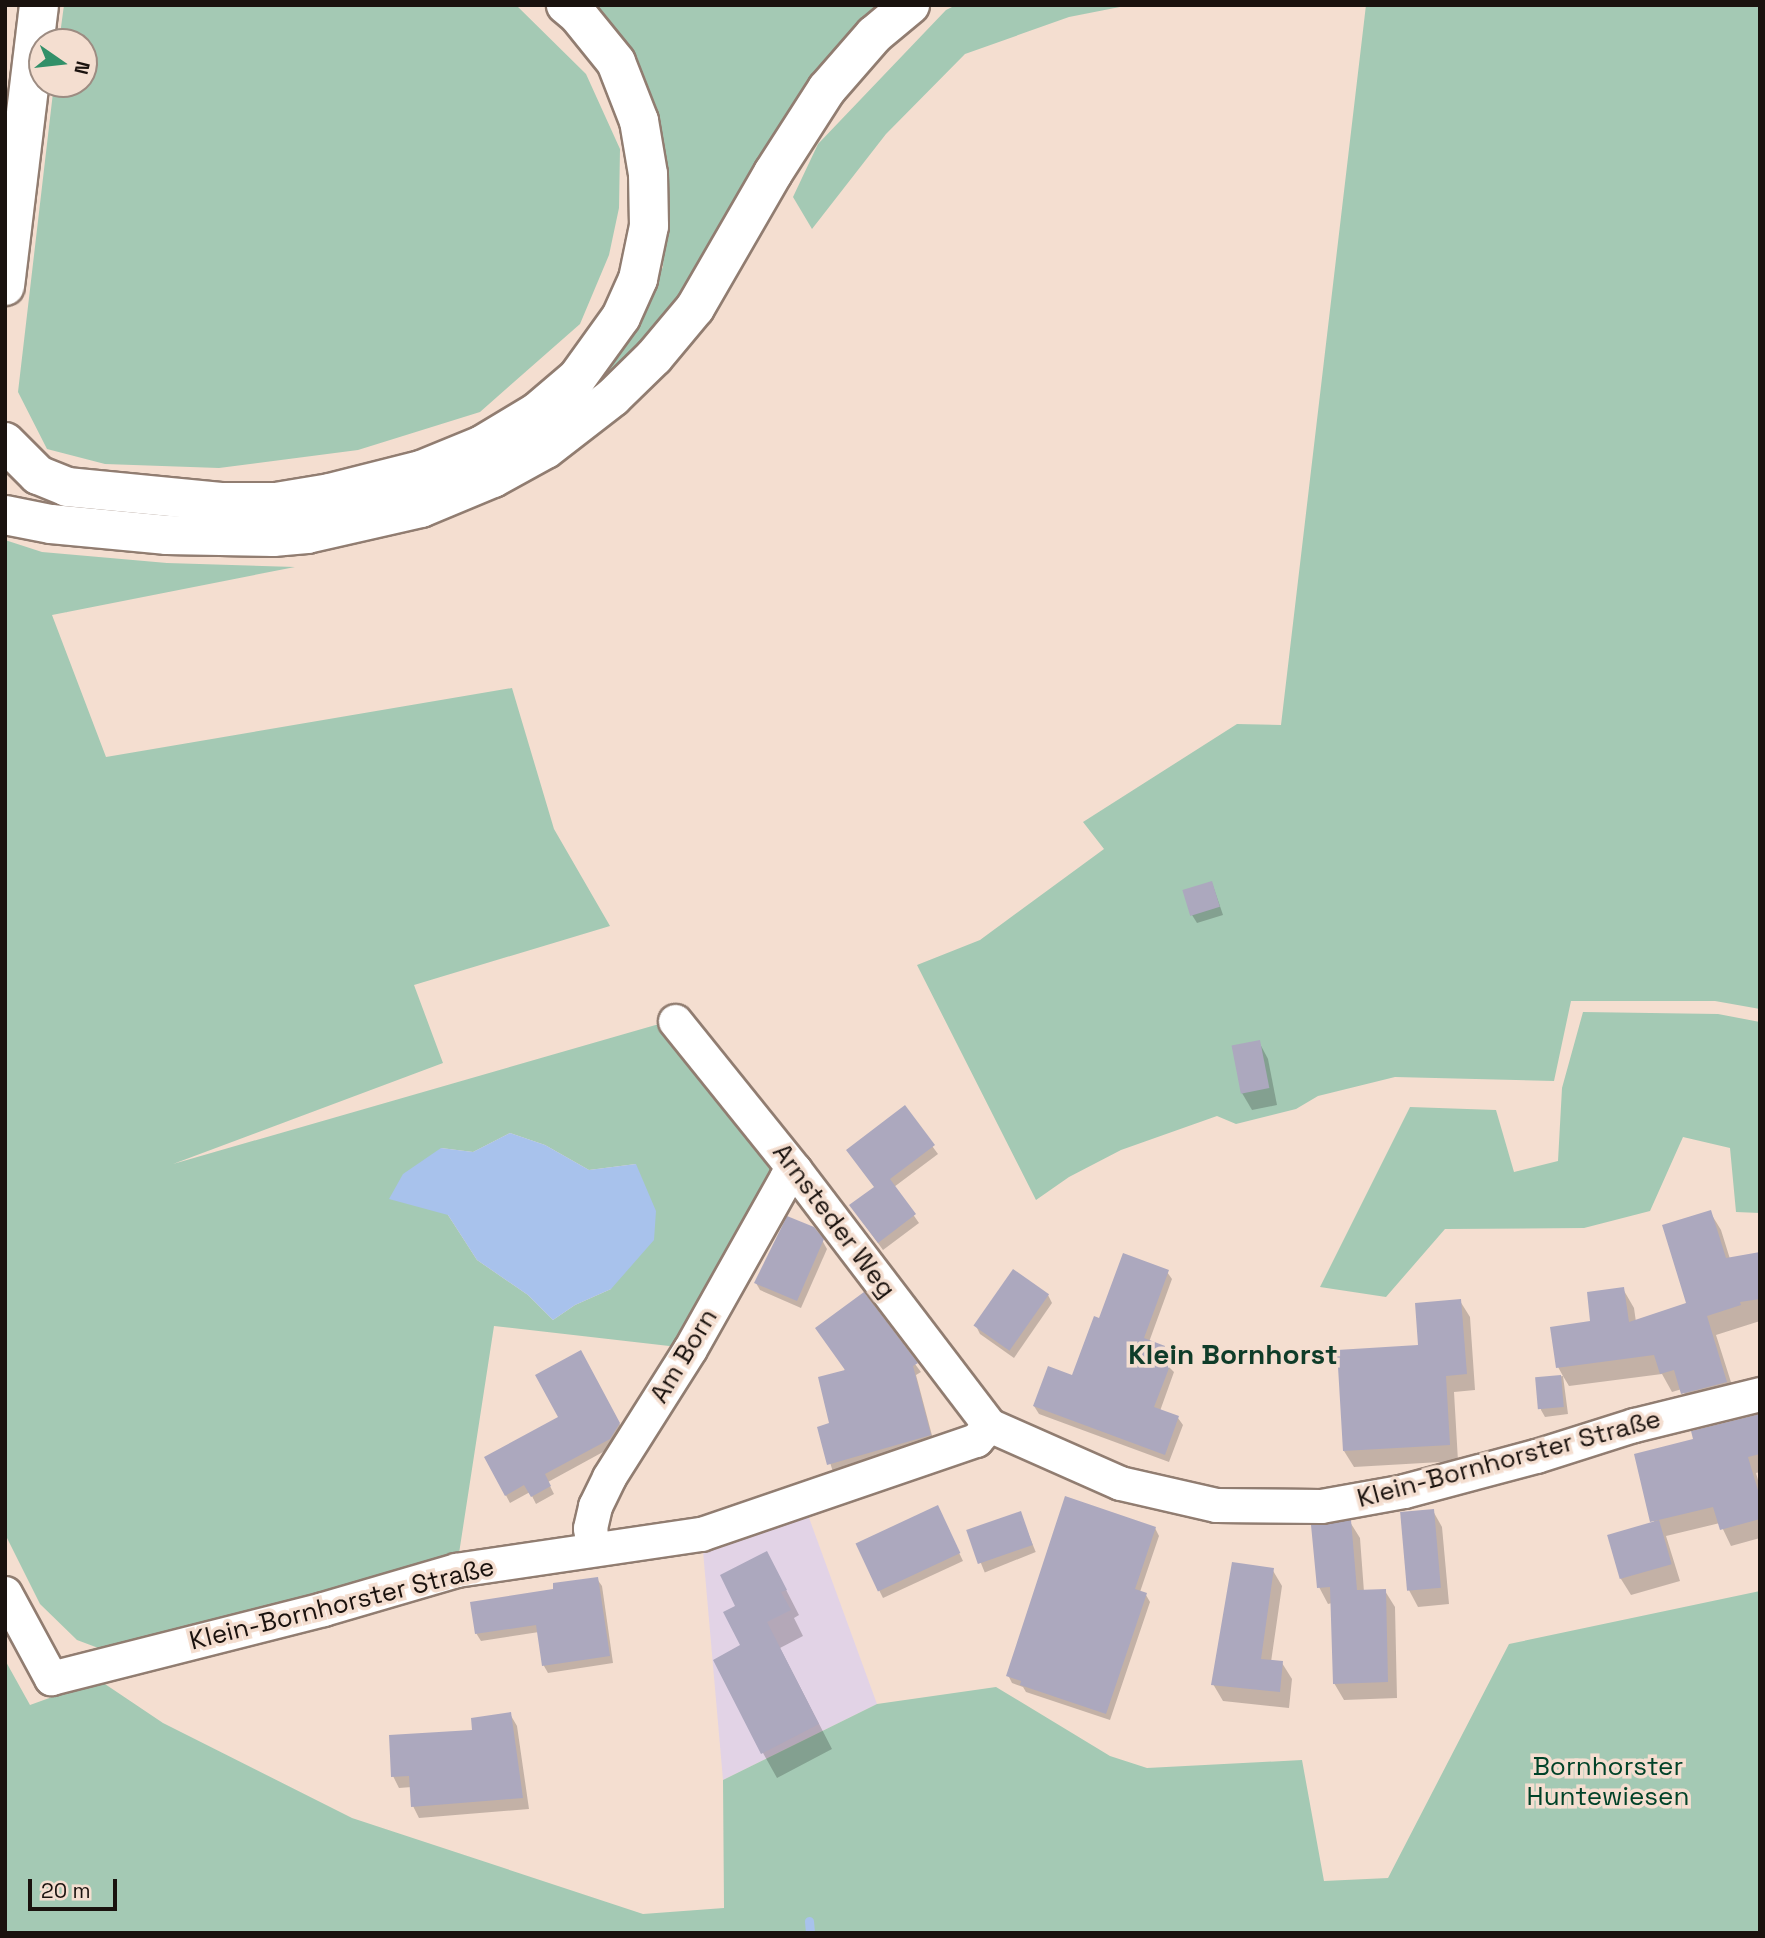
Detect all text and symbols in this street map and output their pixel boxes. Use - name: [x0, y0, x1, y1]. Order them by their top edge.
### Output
- north arrow: [28, 28, 98, 98]
- text: N: [68, 59, 96, 77]
- street label: Arnsteder Weg: [766, 1138, 902, 1304]
- street label: Am Born: [644, 1303, 724, 1409]
- district label: Klein Bornhorst: [1128, 1337, 1338, 1371]
- street label: Klein-Bornhorster Straße: [1354, 1403, 1664, 1515]
- street label: Klein-Bornhorster Straße: [186, 1551, 498, 1657]
- park label: Bornhorster Huntewiesen: [1527, 1751, 1689, 1812]
- scale bar: [32, 1864, 121, 1908]
- text: 20 m: [41, 1877, 91, 1904]

